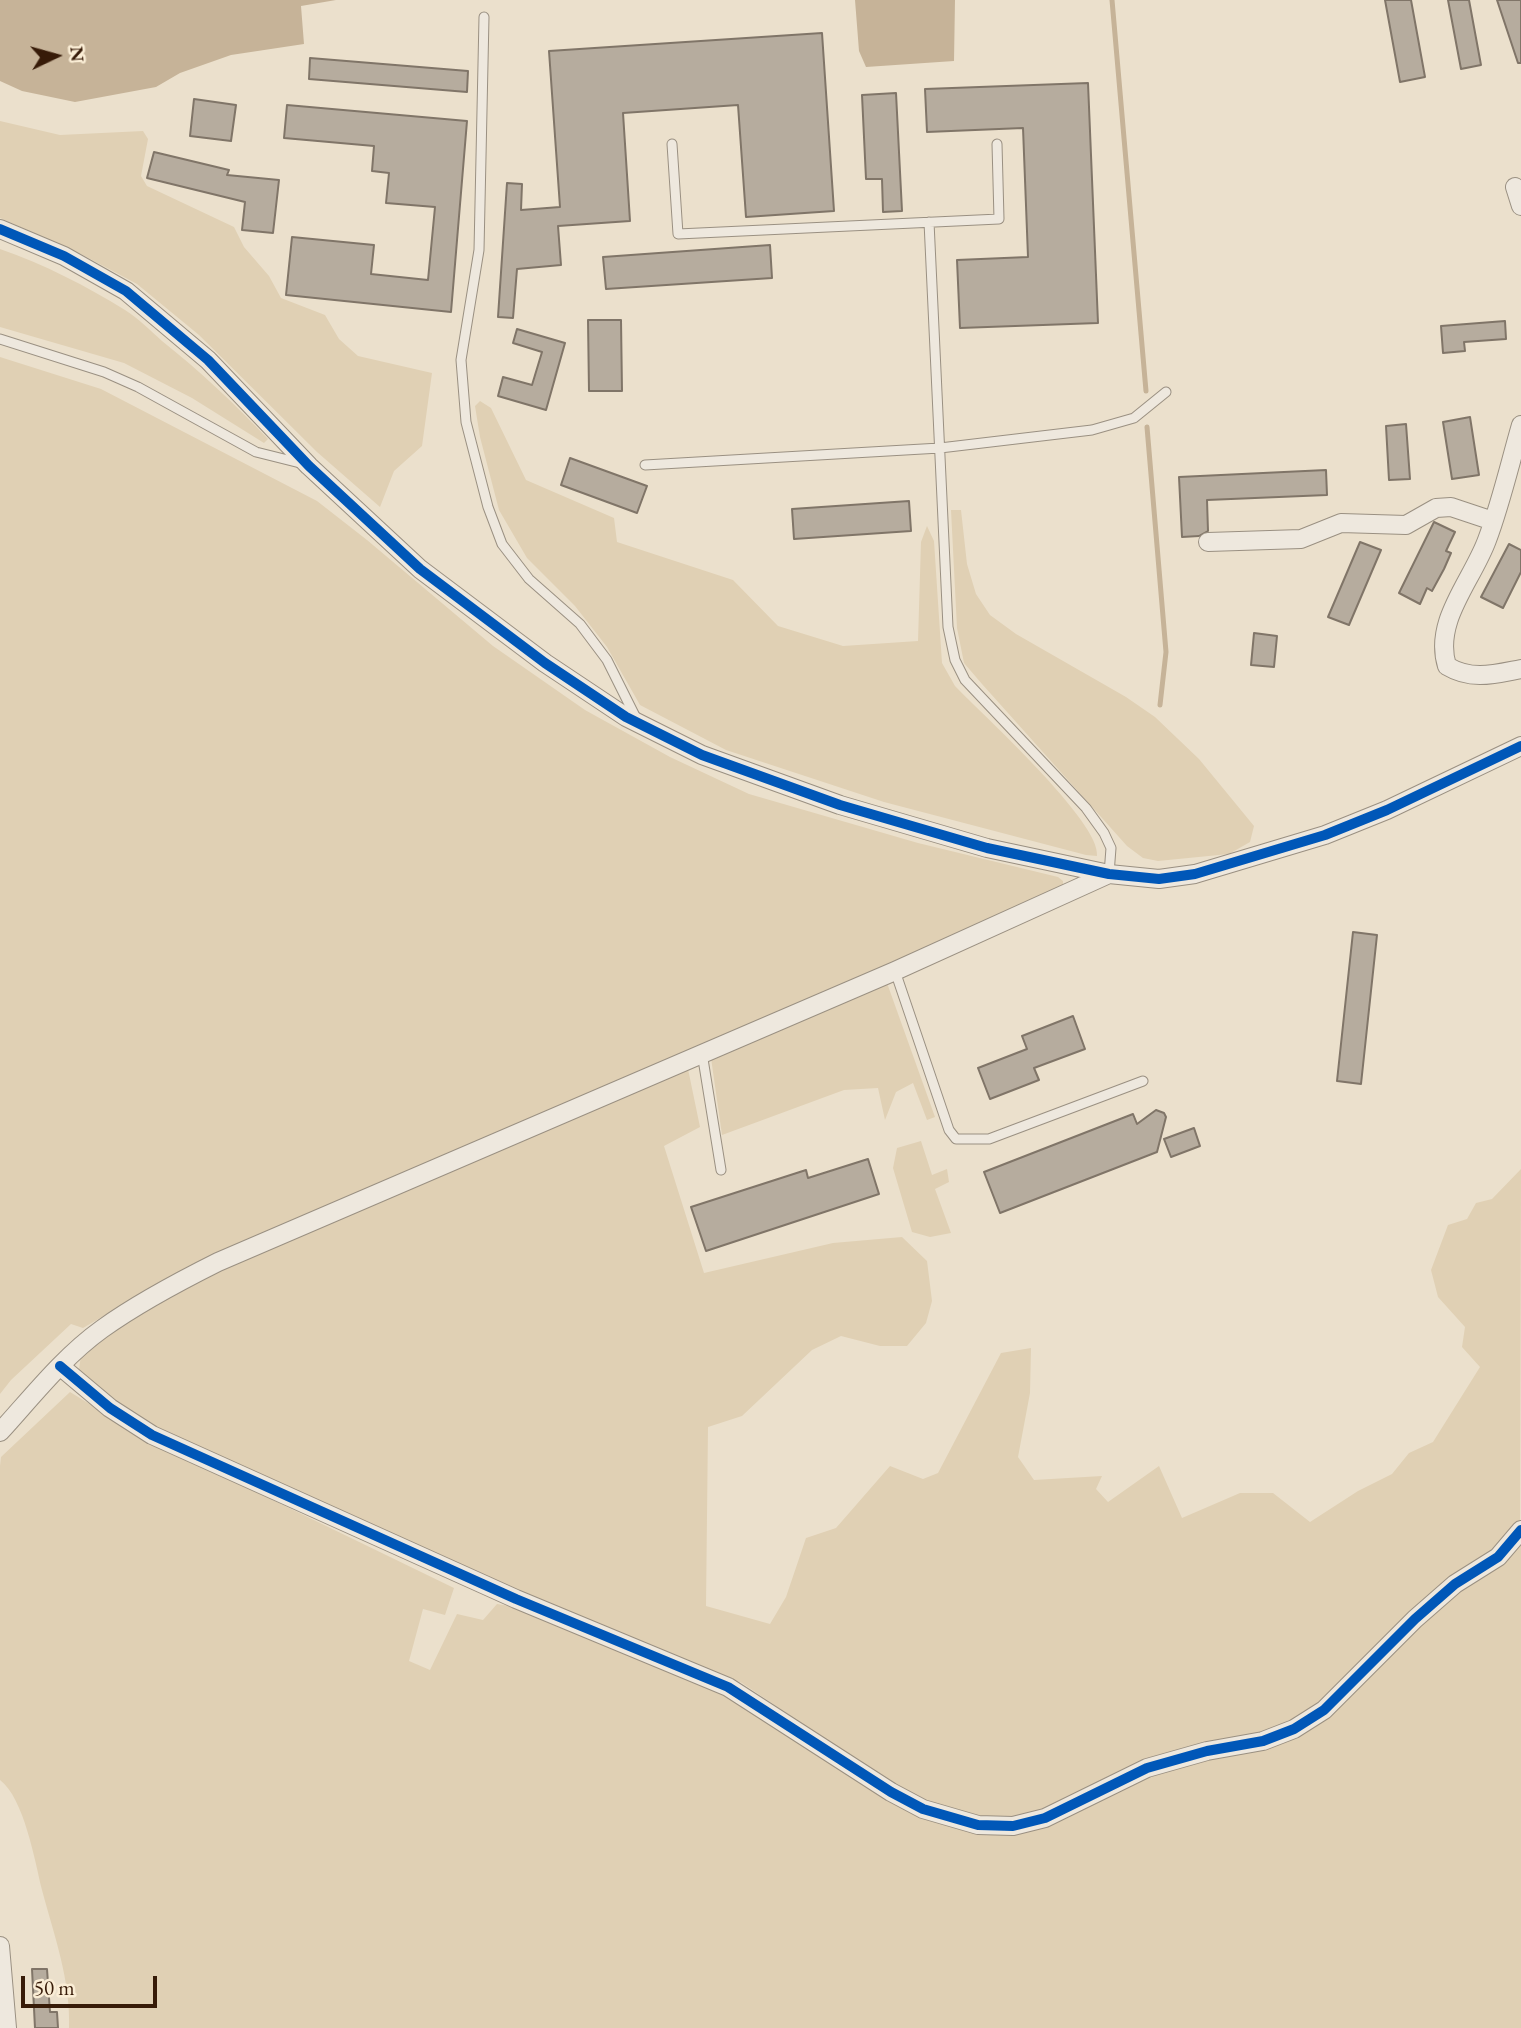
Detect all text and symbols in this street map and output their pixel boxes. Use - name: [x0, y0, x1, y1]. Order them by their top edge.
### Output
- north arrow: [21, 21, 91, 91]
- text: N: [64, 45, 91, 63]
- scale bar: [24, 1962, 161, 2006]
- text: 50 m: [34, 1974, 75, 2001]

